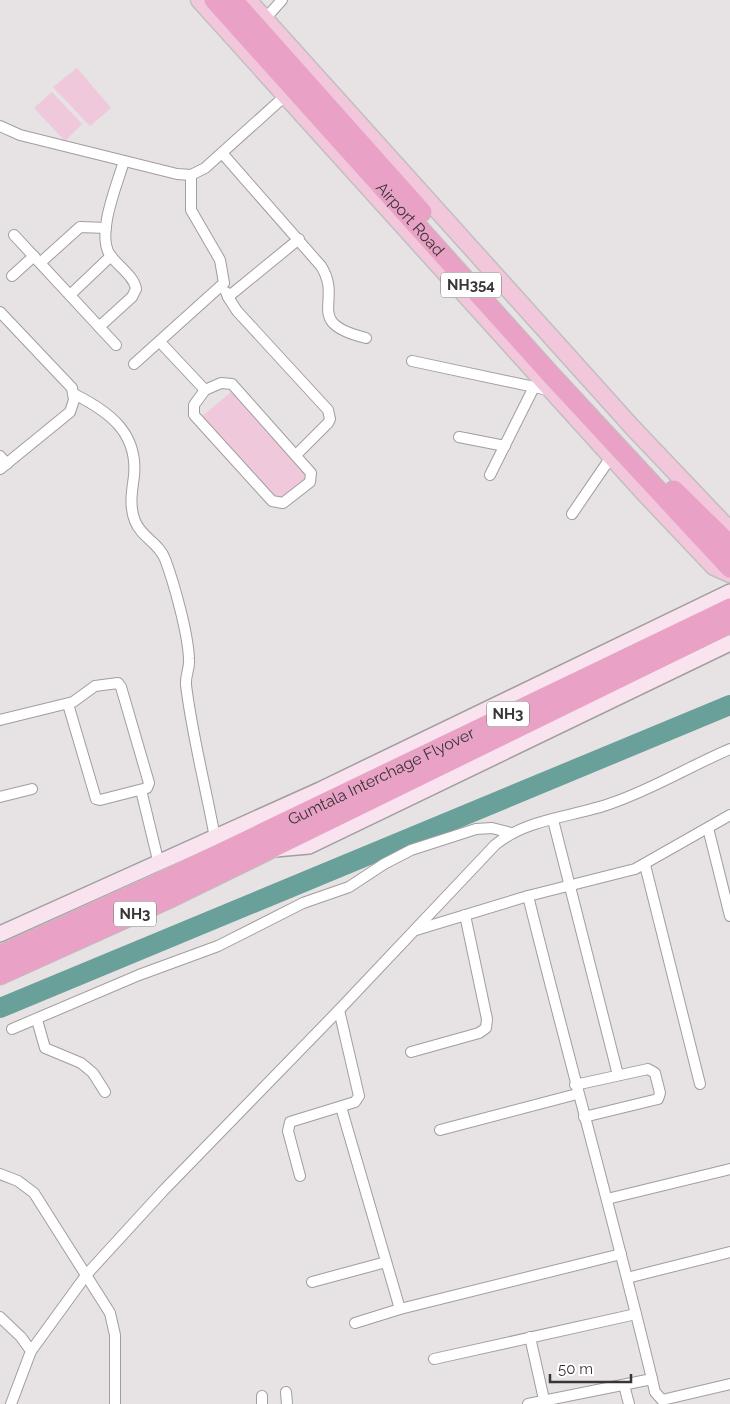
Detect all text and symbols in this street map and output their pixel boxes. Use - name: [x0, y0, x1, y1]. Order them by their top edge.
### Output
- street label: Airport Road: [372, 178, 449, 260]
- road number: NH354: [441, 272, 501, 298]
- road number: NH3: [487, 702, 529, 726]
- street label: Gumtala Interchage Flyover: [285, 723, 478, 829]
- road number: NH3: [114, 902, 156, 926]
- scale bar: [550, 1352, 631, 1384]
- text: 50 m: [558, 1360, 593, 1378]

